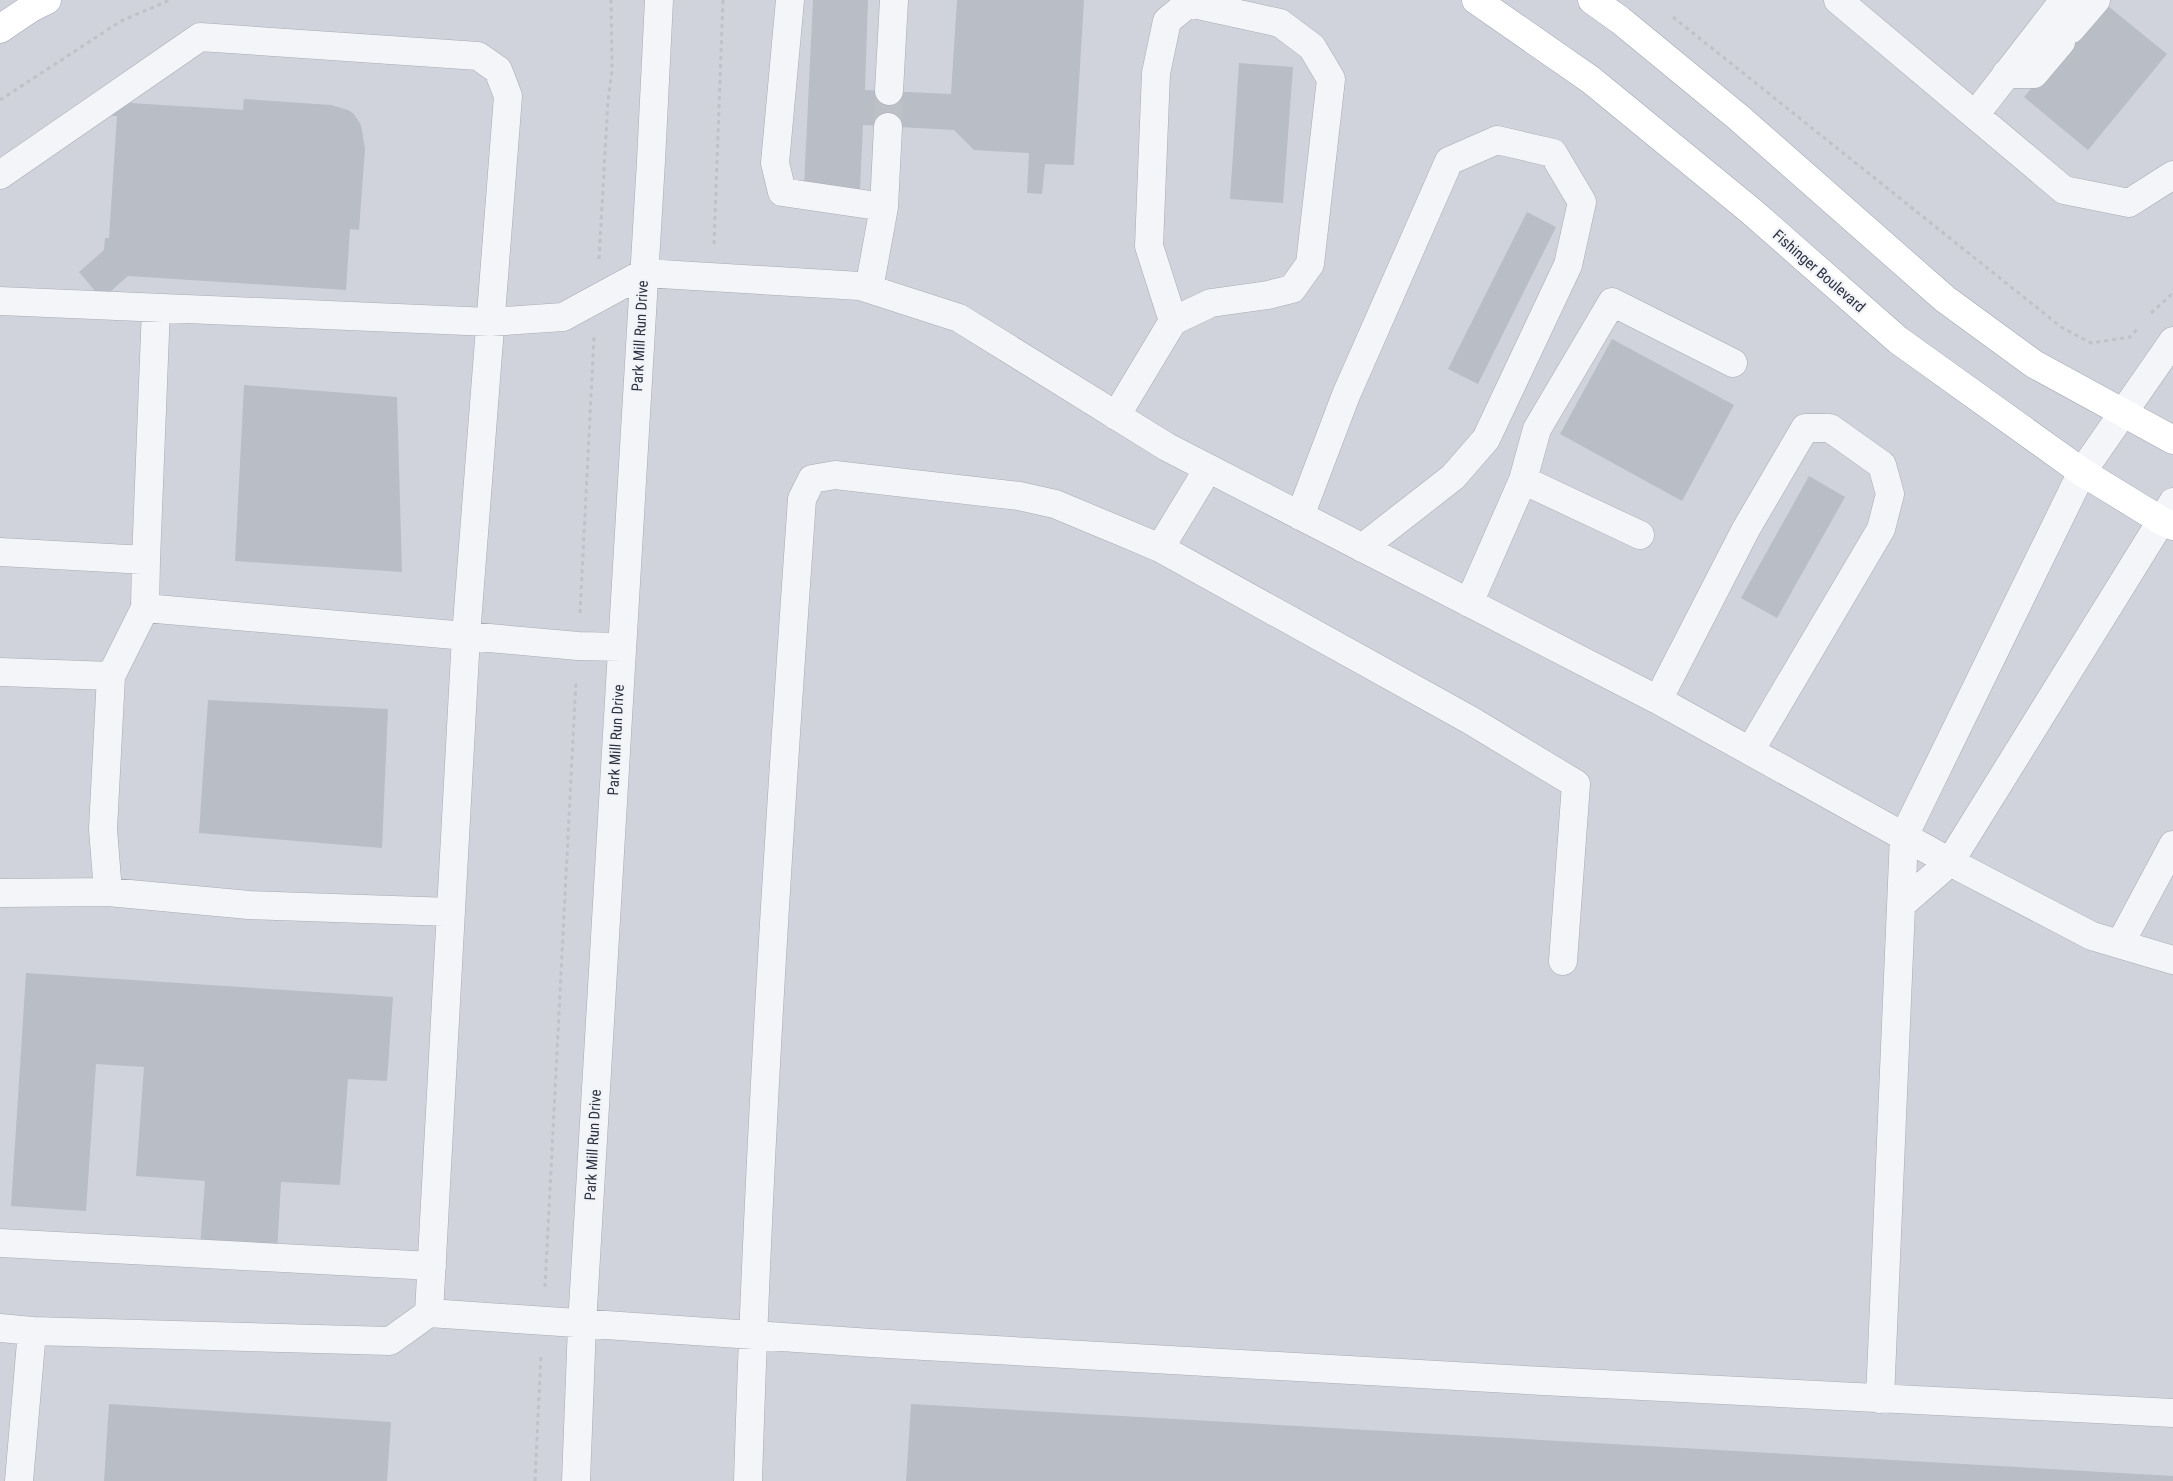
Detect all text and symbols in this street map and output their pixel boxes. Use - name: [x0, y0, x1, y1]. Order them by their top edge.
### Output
- street label: Fishinger Boulevard: [1769, 226, 1869, 316]
- street label: Park Mill Run Drive: [628, 280, 652, 392]
- street label: Park Mill Run Drive: [604, 684, 628, 796]
- street label: Park Mill Run Drive: [581, 1089, 605, 1201]

